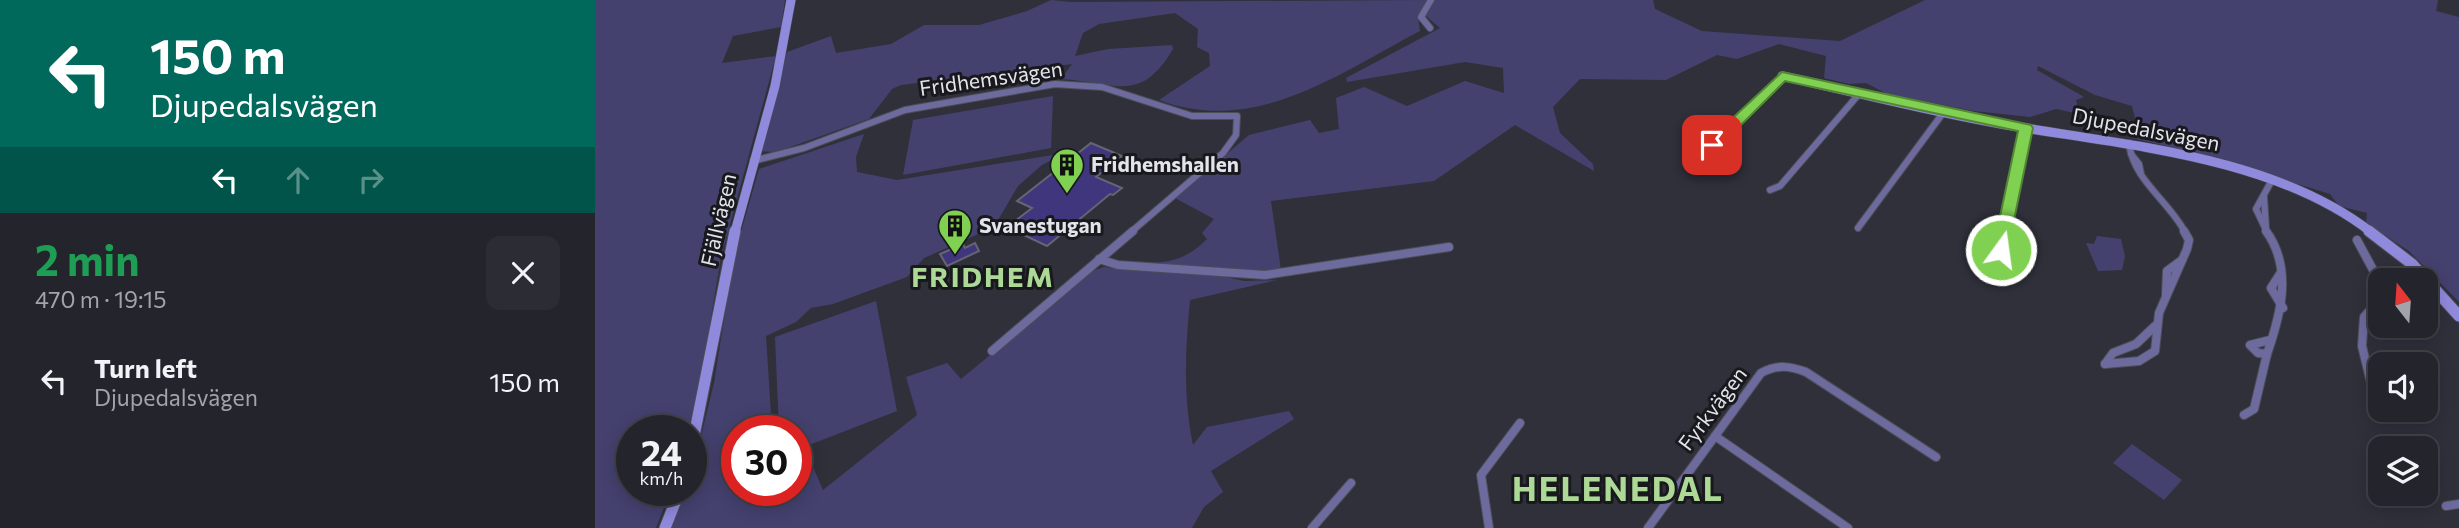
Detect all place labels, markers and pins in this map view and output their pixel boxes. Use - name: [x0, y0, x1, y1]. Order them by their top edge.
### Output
- pin: [1682, 115, 1742, 175]
- building icon: Fridhemshallen: [1048, 146, 1086, 195]
- place label: Fridhemshallen: [1091, 151, 1239, 176]
- building icon: Svanestugan: [936, 207, 974, 256]
- place label: Svanestugan: [979, 212, 1102, 237]

